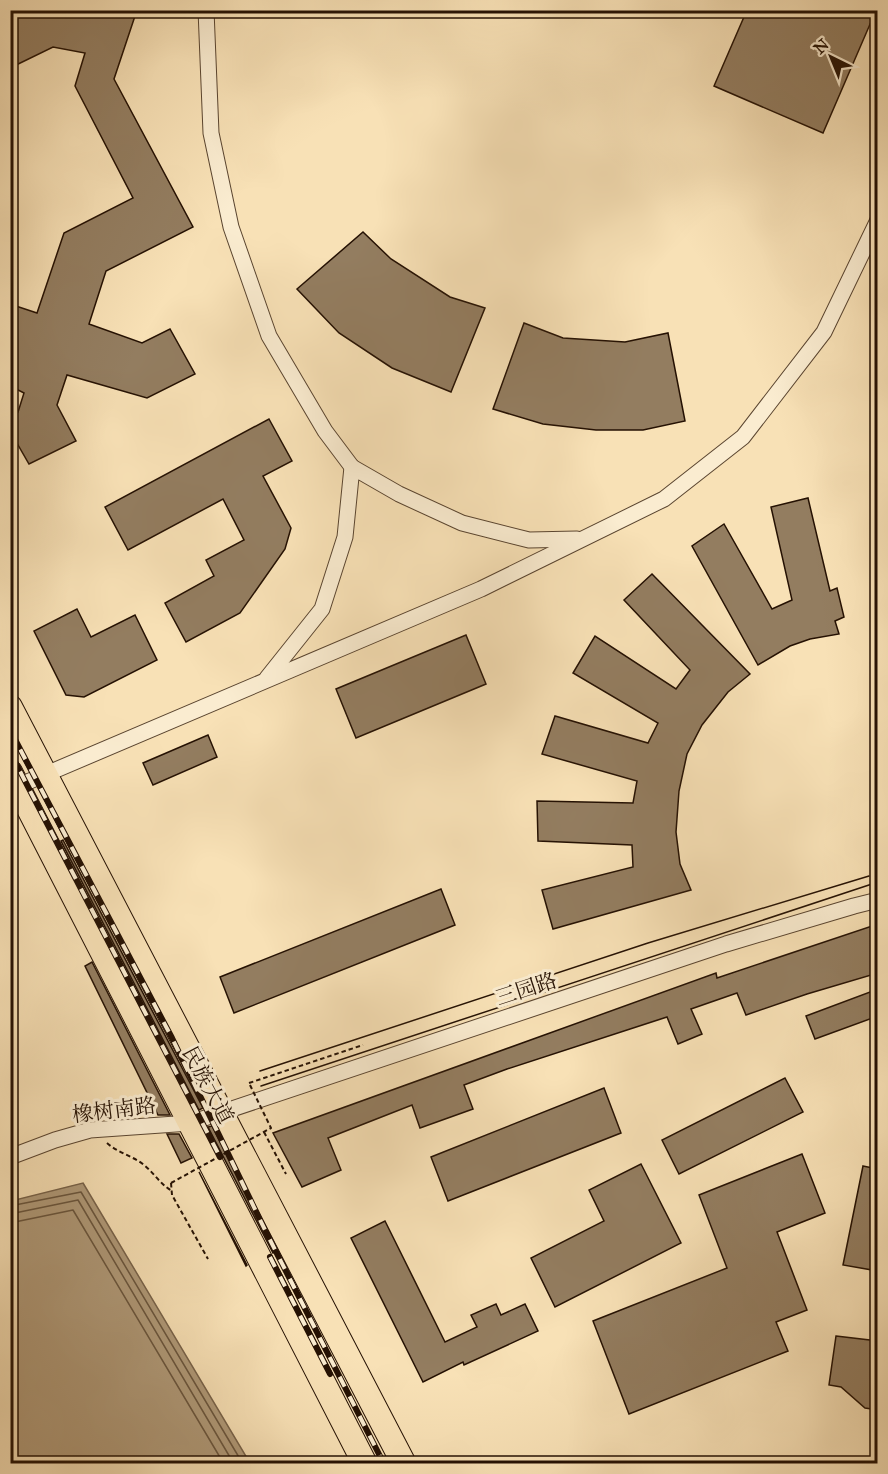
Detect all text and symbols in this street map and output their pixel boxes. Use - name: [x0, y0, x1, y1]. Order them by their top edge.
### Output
- north arrow: [801, 27, 861, 87]
- text: N: [810, 35, 833, 58]
- street label: 三园路: [492, 967, 560, 1011]
- street label: 民族大道: [177, 1042, 239, 1128]
- street label: 橡树南路: [71, 1092, 157, 1128]

